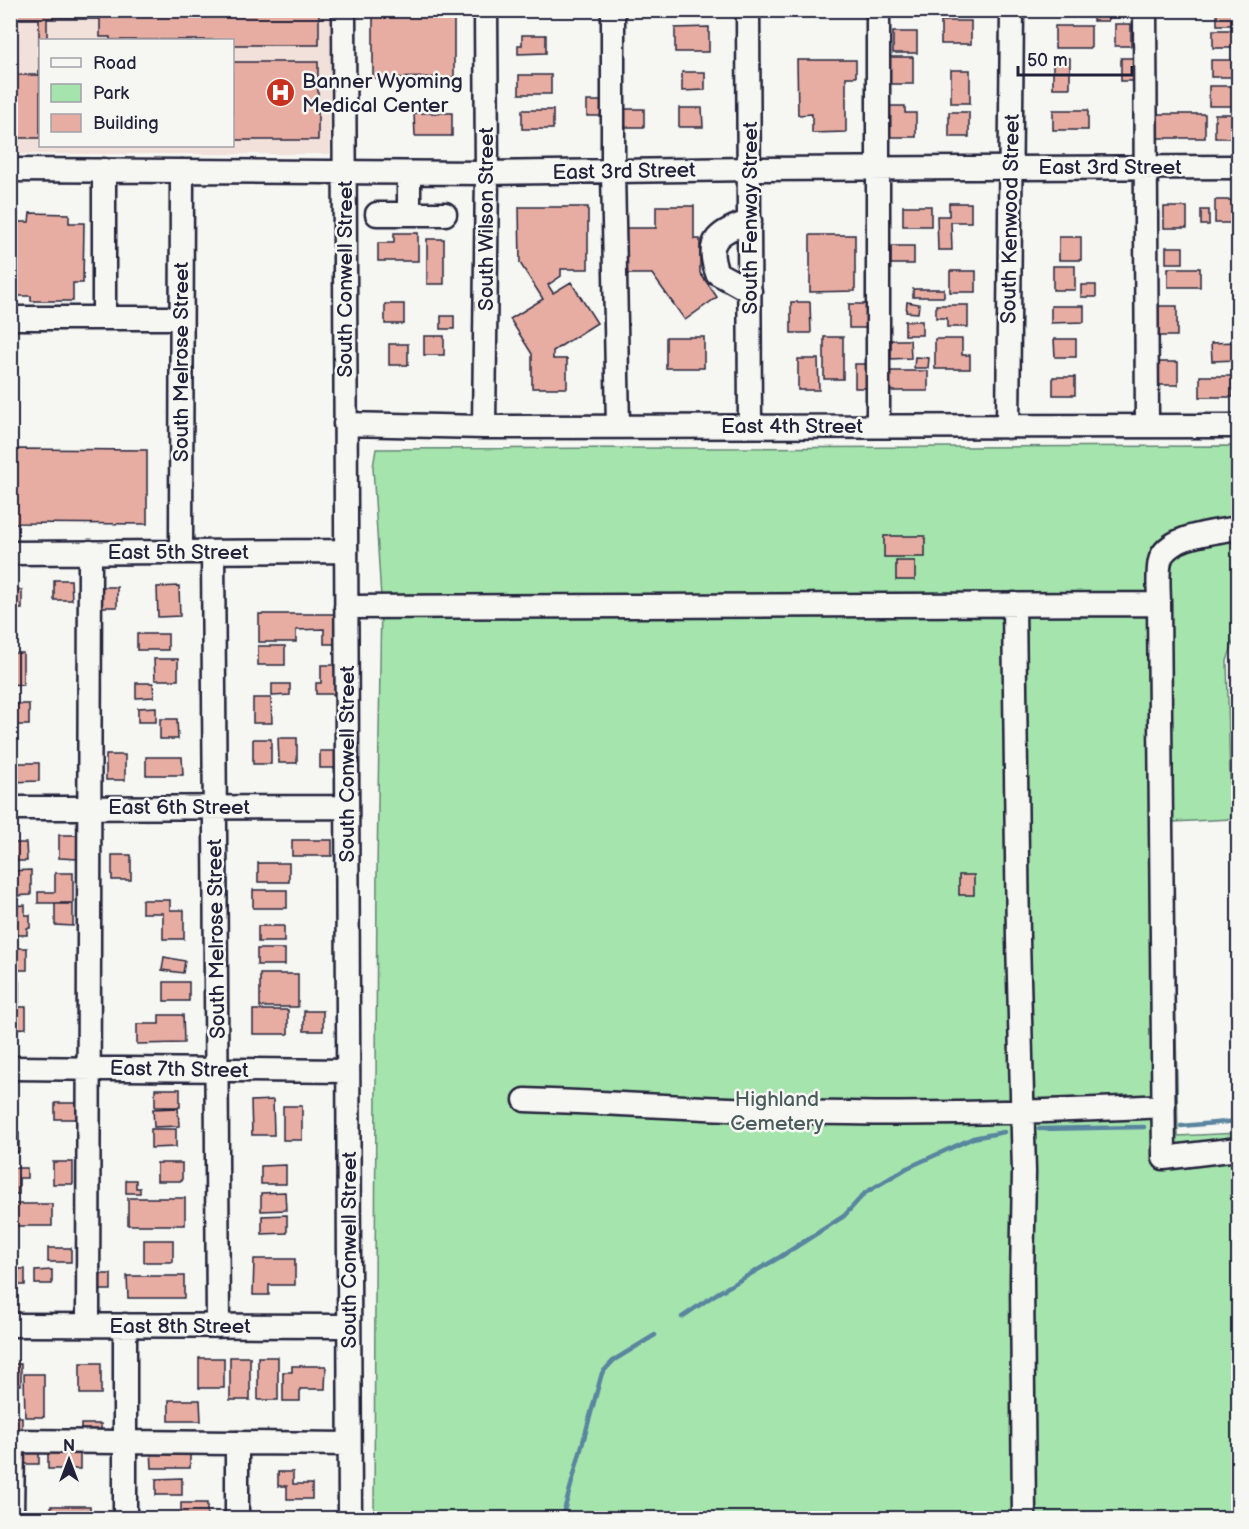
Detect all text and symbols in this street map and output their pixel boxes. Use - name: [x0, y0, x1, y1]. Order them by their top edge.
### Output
- legend: [39, 39, 234, 147]
- scale bar: [1018, 39, 1132, 77]
- text: 50 m: [1027, 50, 1068, 71]
- text: Road: [93, 53, 137, 74]
- place label: Banner Wyoming Medical Center: [302, 69, 463, 118]
- hospital icon: Banner Wyoming Medical Center: [265, 77, 297, 109]
- text: Park: [93, 83, 129, 104]
- text: Building: [93, 113, 159, 134]
- street label: South Kenwood Street: [996, 113, 1025, 324]
- street label: South Fenway Street: [738, 121, 763, 314]
- street label: South Wilson Street: [474, 127, 499, 311]
- street label: East 3rd Street: [1038, 155, 1182, 180]
- street label: East 3rd Street: [552, 158, 696, 185]
- street label: South Conwell Street: [333, 180, 358, 378]
- street label: South Melrose Street: [169, 261, 194, 462]
- street label: East 4th Street: [721, 414, 864, 439]
- street label: East 5th Street: [107, 540, 249, 565]
- street label: South Conwell Street: [335, 665, 360, 863]
- street label: East 6th Street: [108, 795, 251, 820]
- street label: South Melrose Street: [202, 838, 231, 1039]
- street label: East 7th Street: [109, 1056, 249, 1083]
- park label: Highland Cemetery: [730, 1087, 824, 1136]
- street label: South Conwell Street: [337, 1151, 362, 1349]
- street label: East 8th Street: [109, 1314, 251, 1339]
- north arrow: [39, 1430, 99, 1490]
- text: N: [63, 1437, 75, 1456]

